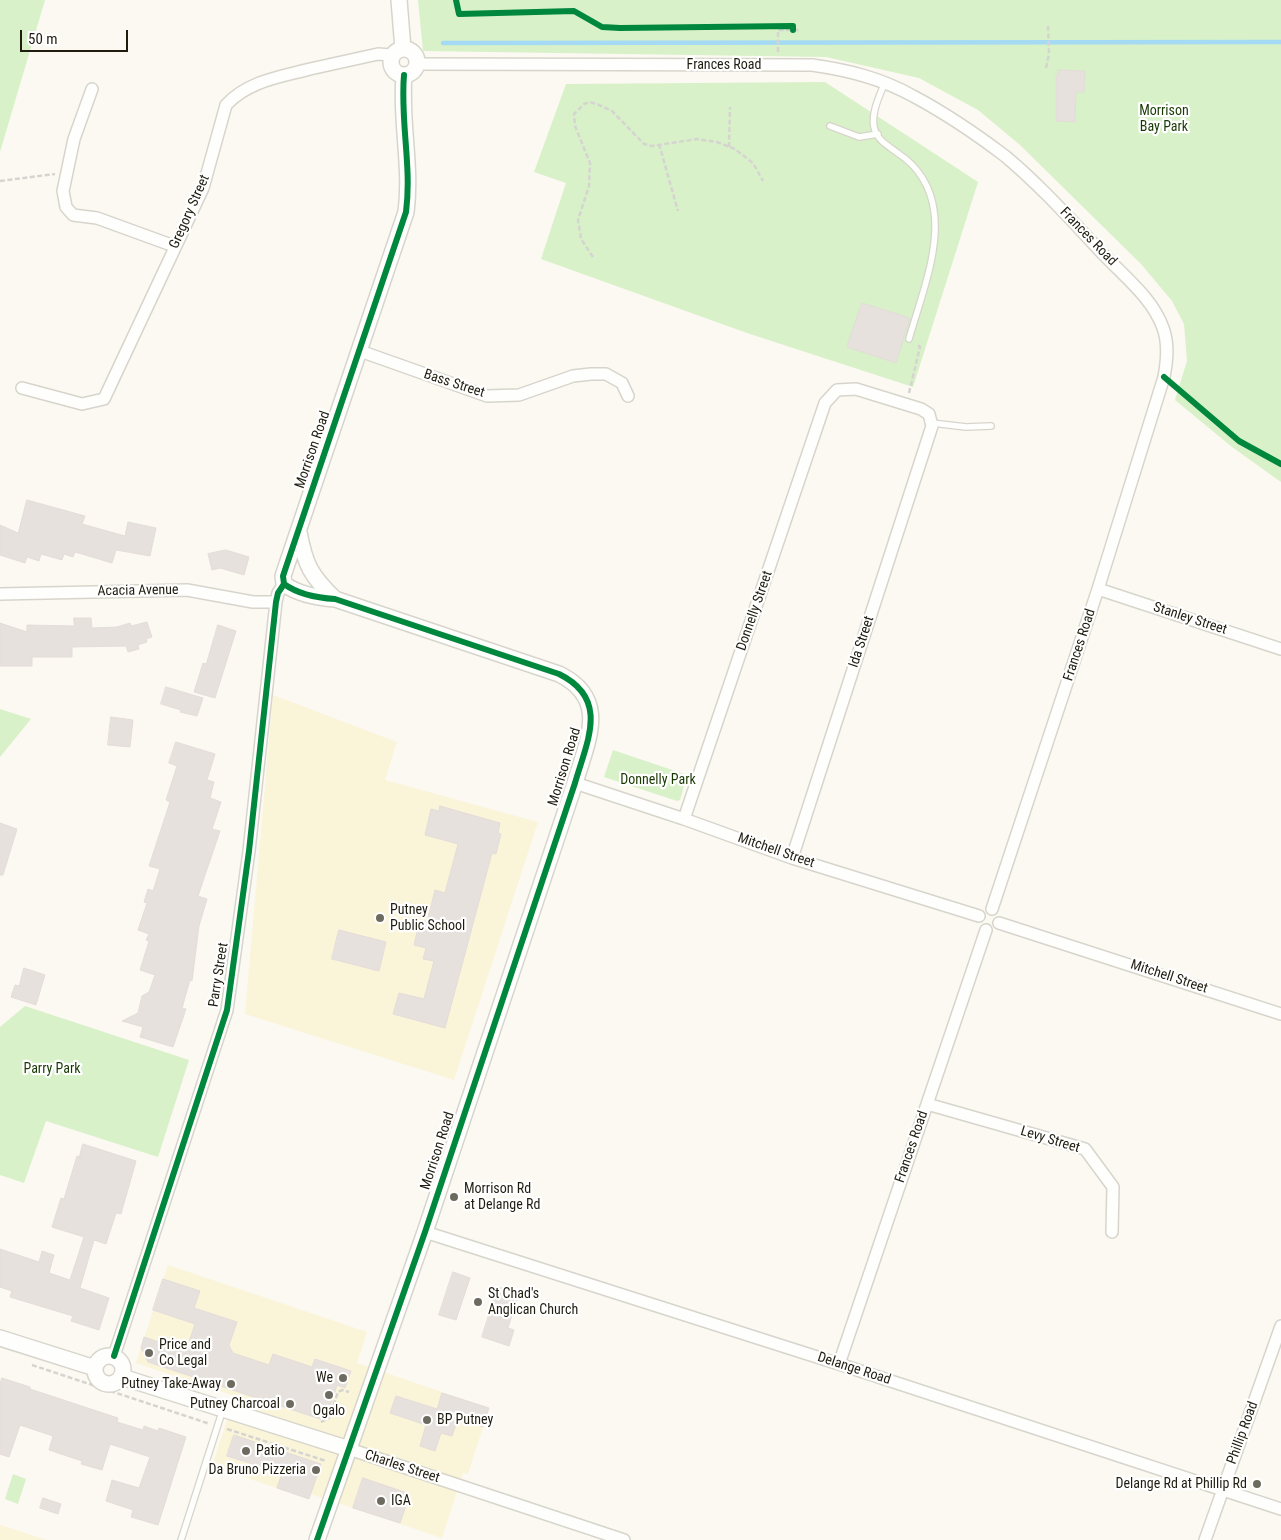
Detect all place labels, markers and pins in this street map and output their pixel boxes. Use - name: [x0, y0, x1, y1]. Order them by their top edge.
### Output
- place label: Putney Public School: [390, 902, 465, 934]
- marker: Putney Public School: [374, 912, 386, 924]
- place label: Morrison Rd at Delange Rd: [464, 1181, 540, 1214]
- marker: Morrison Rd at Delange Rd: [448, 1191, 460, 1203]
- place label: St Chad's Anglican Church: [488, 1286, 578, 1318]
- marker: St Chad's Anglican Church: [472, 1296, 484, 1308]
- place label: Price and Co Legal: [159, 1337, 211, 1370]
- marker: Price and Co Legal: [143, 1347, 155, 1359]
- place label: We: [316, 1370, 333, 1386]
- marker: We: [337, 1372, 349, 1384]
- place label: Putney Take-Away: [121, 1376, 221, 1392]
- marker: Putney Take-Away: [225, 1378, 237, 1390]
- marker: Ogalo: [323, 1389, 335, 1401]
- place label: Putney Charcoal: [190, 1396, 280, 1412]
- marker: Putney Charcoal: [284, 1398, 296, 1410]
- place label: Ogalo: [313, 1403, 345, 1419]
- place label: BP Putney: [437, 1412, 493, 1428]
- marker: BP Putney: [421, 1414, 433, 1426]
- place label: Patio: [256, 1443, 285, 1459]
- marker: Patio: [240, 1445, 252, 1457]
- place label: Da Bruno Pizzeria: [208, 1462, 306, 1478]
- marker: Da Bruno Pizzeria: [310, 1464, 322, 1476]
- place label: Delange Rd at Phillip Rd: [1116, 1476, 1247, 1492]
- marker: Delange Rd at Phillip Rd: [1251, 1478, 1263, 1490]
- place label: IGA: [391, 1493, 411, 1509]
- marker: IGA: [375, 1495, 387, 1507]

